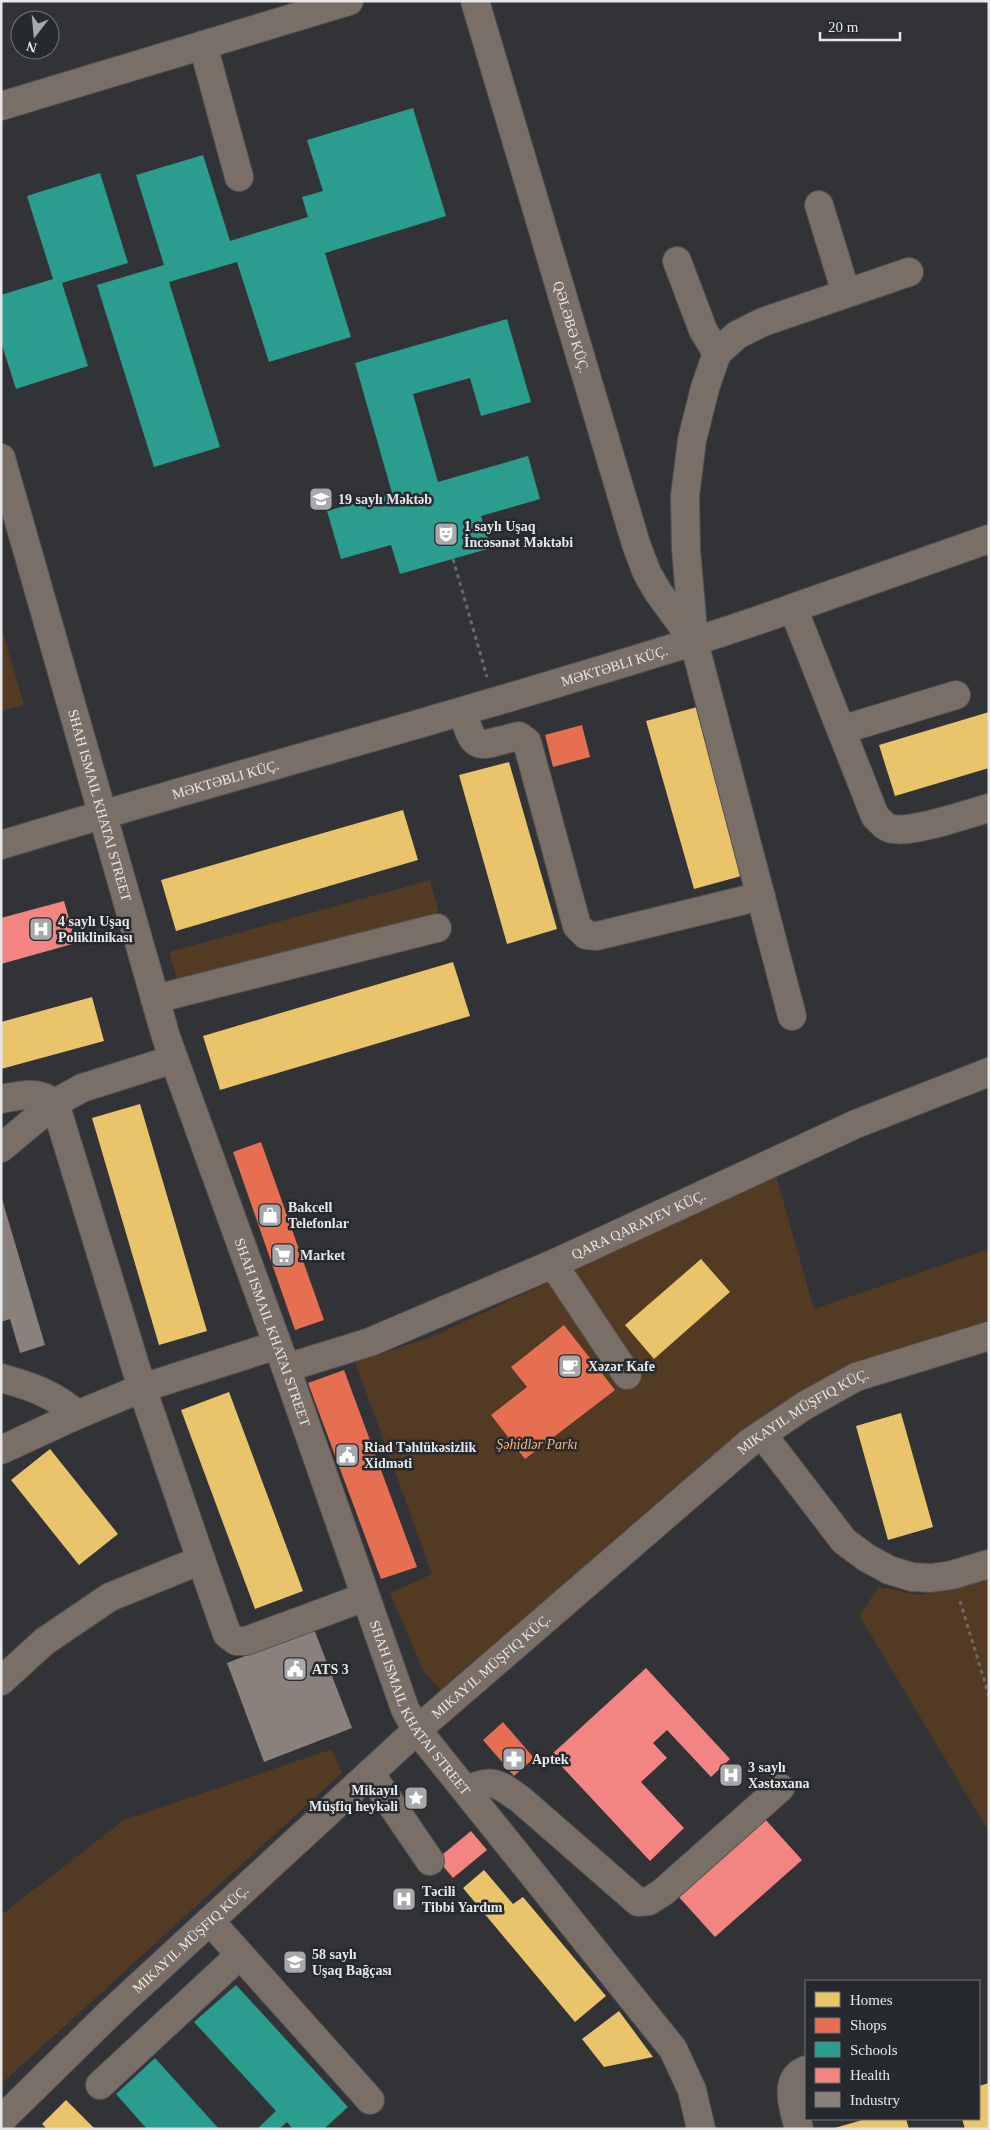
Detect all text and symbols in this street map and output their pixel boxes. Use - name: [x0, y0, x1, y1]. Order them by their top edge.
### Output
- north arrow: [10, 10, 60, 60]
- scale bar: [820, 10, 900, 42]
- text: 20 m: [828, 19, 859, 35]
- text: N: [25, 38, 38, 56]
- street label: QƏLƏBƏ KÜÇ.: [550, 279, 592, 375]
- school or university icon: 19 saylı Məktəb: [308, 486, 334, 512]
- place label: 19 saylı Məktəb: [338, 492, 432, 507]
- place label: 1 saylı Uşaq İncəsənət Məktəbi: [464, 519, 573, 550]
- theatre icon: 1 saylı Uşaq İncəsənət Məktəbi: [433, 521, 459, 547]
- street label: MƏKTƏBLI KÜÇ.: [559, 643, 670, 689]
- street label: SHAH ISMAIL KHATAI STREET: [65, 708, 134, 903]
- street label: MƏKTƏBLI KÜÇ.: [170, 757, 281, 802]
- place label: 4 saylı Uşaq Poliklinikası: [58, 914, 133, 945]
- hospital icon: 4 saylı Uşaq Poliklinikası: [28, 916, 54, 942]
- street label: QARA QARAYEV KÜÇ.: [569, 1188, 708, 1262]
- place label: Bakcell Telefonlar: [288, 1200, 349, 1231]
- shop icon: Bakcell Telefonlar: [257, 1202, 283, 1228]
- street label: SHAH ISMAIL KHATAI STREET: [232, 1236, 313, 1429]
- supermarket icon: Market: [270, 1242, 296, 1268]
- place label: Market: [300, 1248, 345, 1263]
- cafe icon: Xəzər Kafe: [557, 1353, 583, 1379]
- place label: Xəzər Kafe: [588, 1359, 655, 1374]
- street label: MIKAYIL MÜŞFIQ KÜÇ.: [734, 1366, 871, 1458]
- park label: Şəhidlər Parkı: [496, 1437, 578, 1452]
- place label: Riad Təhlükəsizlik Xidməti: [364, 1440, 476, 1471]
- public building icon: Riad Təhlükəsizlik Xidməti: [334, 1442, 360, 1468]
- street label: MIKAYIL MÜŞFIQ KÜÇ.: [429, 1611, 554, 1722]
- street label: SHAH ISMAIL KHATAI STREET: [367, 1618, 473, 1798]
- public building icon: ATS 3: [282, 1656, 308, 1682]
- place label: ATS 3: [312, 1662, 349, 1677]
- pharmacy icon: Aptek: [501, 1746, 527, 1772]
- place label: Aptek: [532, 1752, 569, 1767]
- place label: 3 saylı Xəstəxana: [748, 1760, 809, 1791]
- hospital icon: 3 saylı Xəstəxana: [718, 1762, 744, 1788]
- place label: Mikayıl Müşfiq heykəli: [309, 1783, 398, 1814]
- place icon: Mikayıl Müşfiq heykəli: [403, 1785, 429, 1811]
- street label: MIKAYIL MÜŞFIQ KÜÇ.: [130, 1882, 252, 1996]
- place label: Təcili Tibbi Yardım: [422, 1884, 503, 1915]
- hospital icon: Təcili Tibbi Yardım: [391, 1886, 417, 1912]
- place label: 58 saylı Uşaq Bağçası: [312, 1947, 392, 1978]
- school or university icon: 58 saylı Uşaq Bağçası: [282, 1949, 308, 1975]
- legend: [805, 1980, 980, 2120]
- text: Homes: [850, 1992, 893, 2008]
- text: Shops: [850, 2017, 887, 2033]
- text: Schools: [850, 2042, 898, 2058]
- text: Health: [850, 2067, 890, 2083]
- text: Industry: [850, 2092, 900, 2108]

